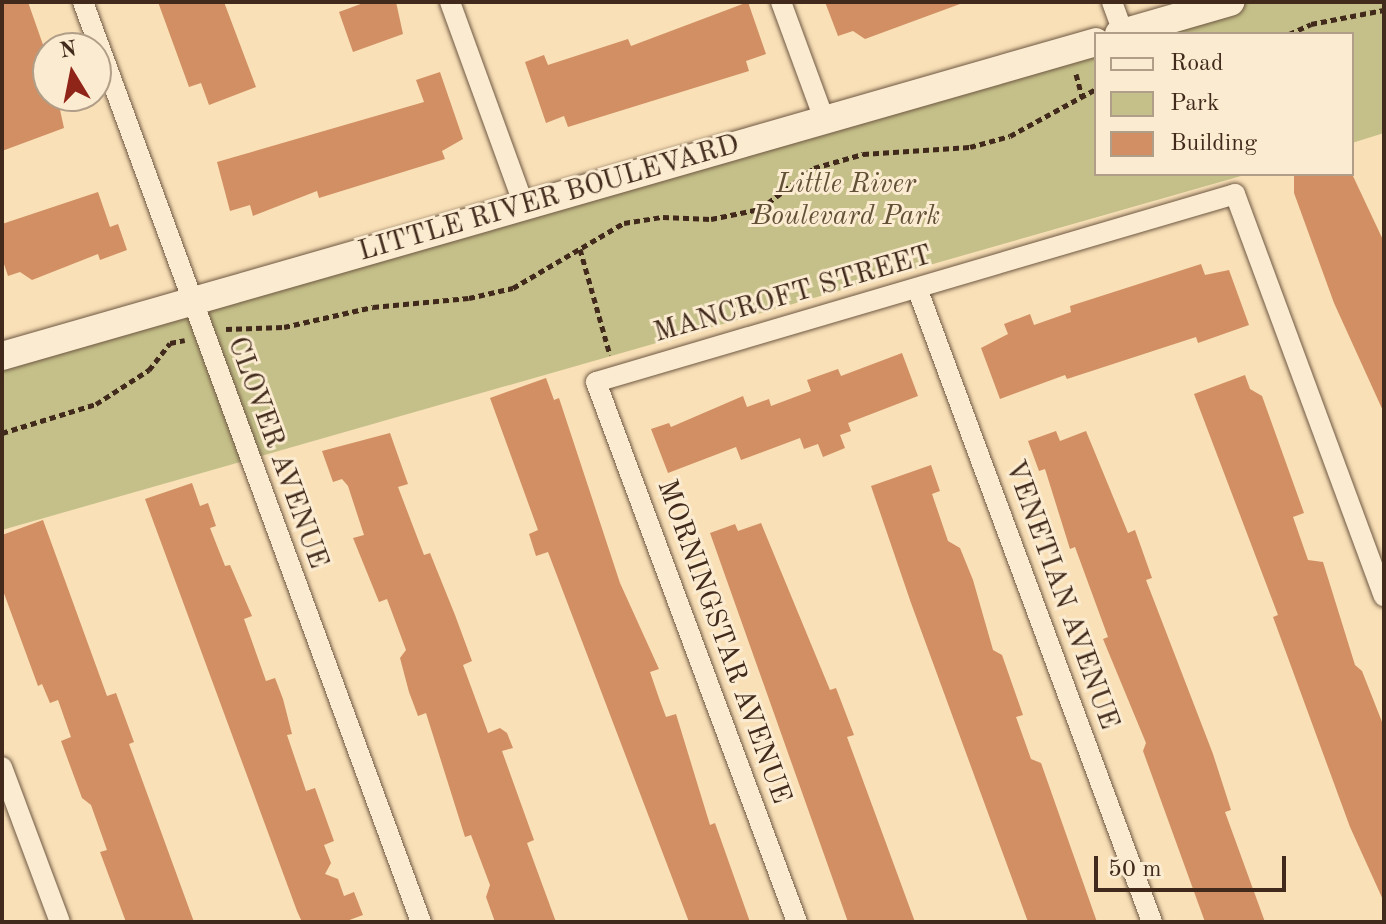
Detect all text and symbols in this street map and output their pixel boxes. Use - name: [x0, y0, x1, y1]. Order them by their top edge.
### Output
- north arrow: [32, 32, 112, 112]
- legend: [1094, 32, 1354, 176]
- text: N: [58, 38, 78, 63]
- text: Road: [1170, 52, 1223, 76]
- text: Park: [1170, 92, 1219, 116]
- street label: LITTLE RIVER BOULEVARD: [355, 128, 743, 270]
- text: Building: [1170, 132, 1257, 156]
- park label: Little River Boulevard Park: [752, 168, 940, 234]
- street label: MANCROFT STREET: [650, 239, 936, 351]
- street label: CLOVER AVENUE: [219, 333, 335, 573]
- street label: VENETIAN AVENUE: [997, 456, 1125, 734]
- street label: MORNINGSTAR AVENUE: [649, 475, 797, 809]
- scale bar: [1098, 840, 1290, 890]
- text: 50 m: [1108, 858, 1162, 882]

